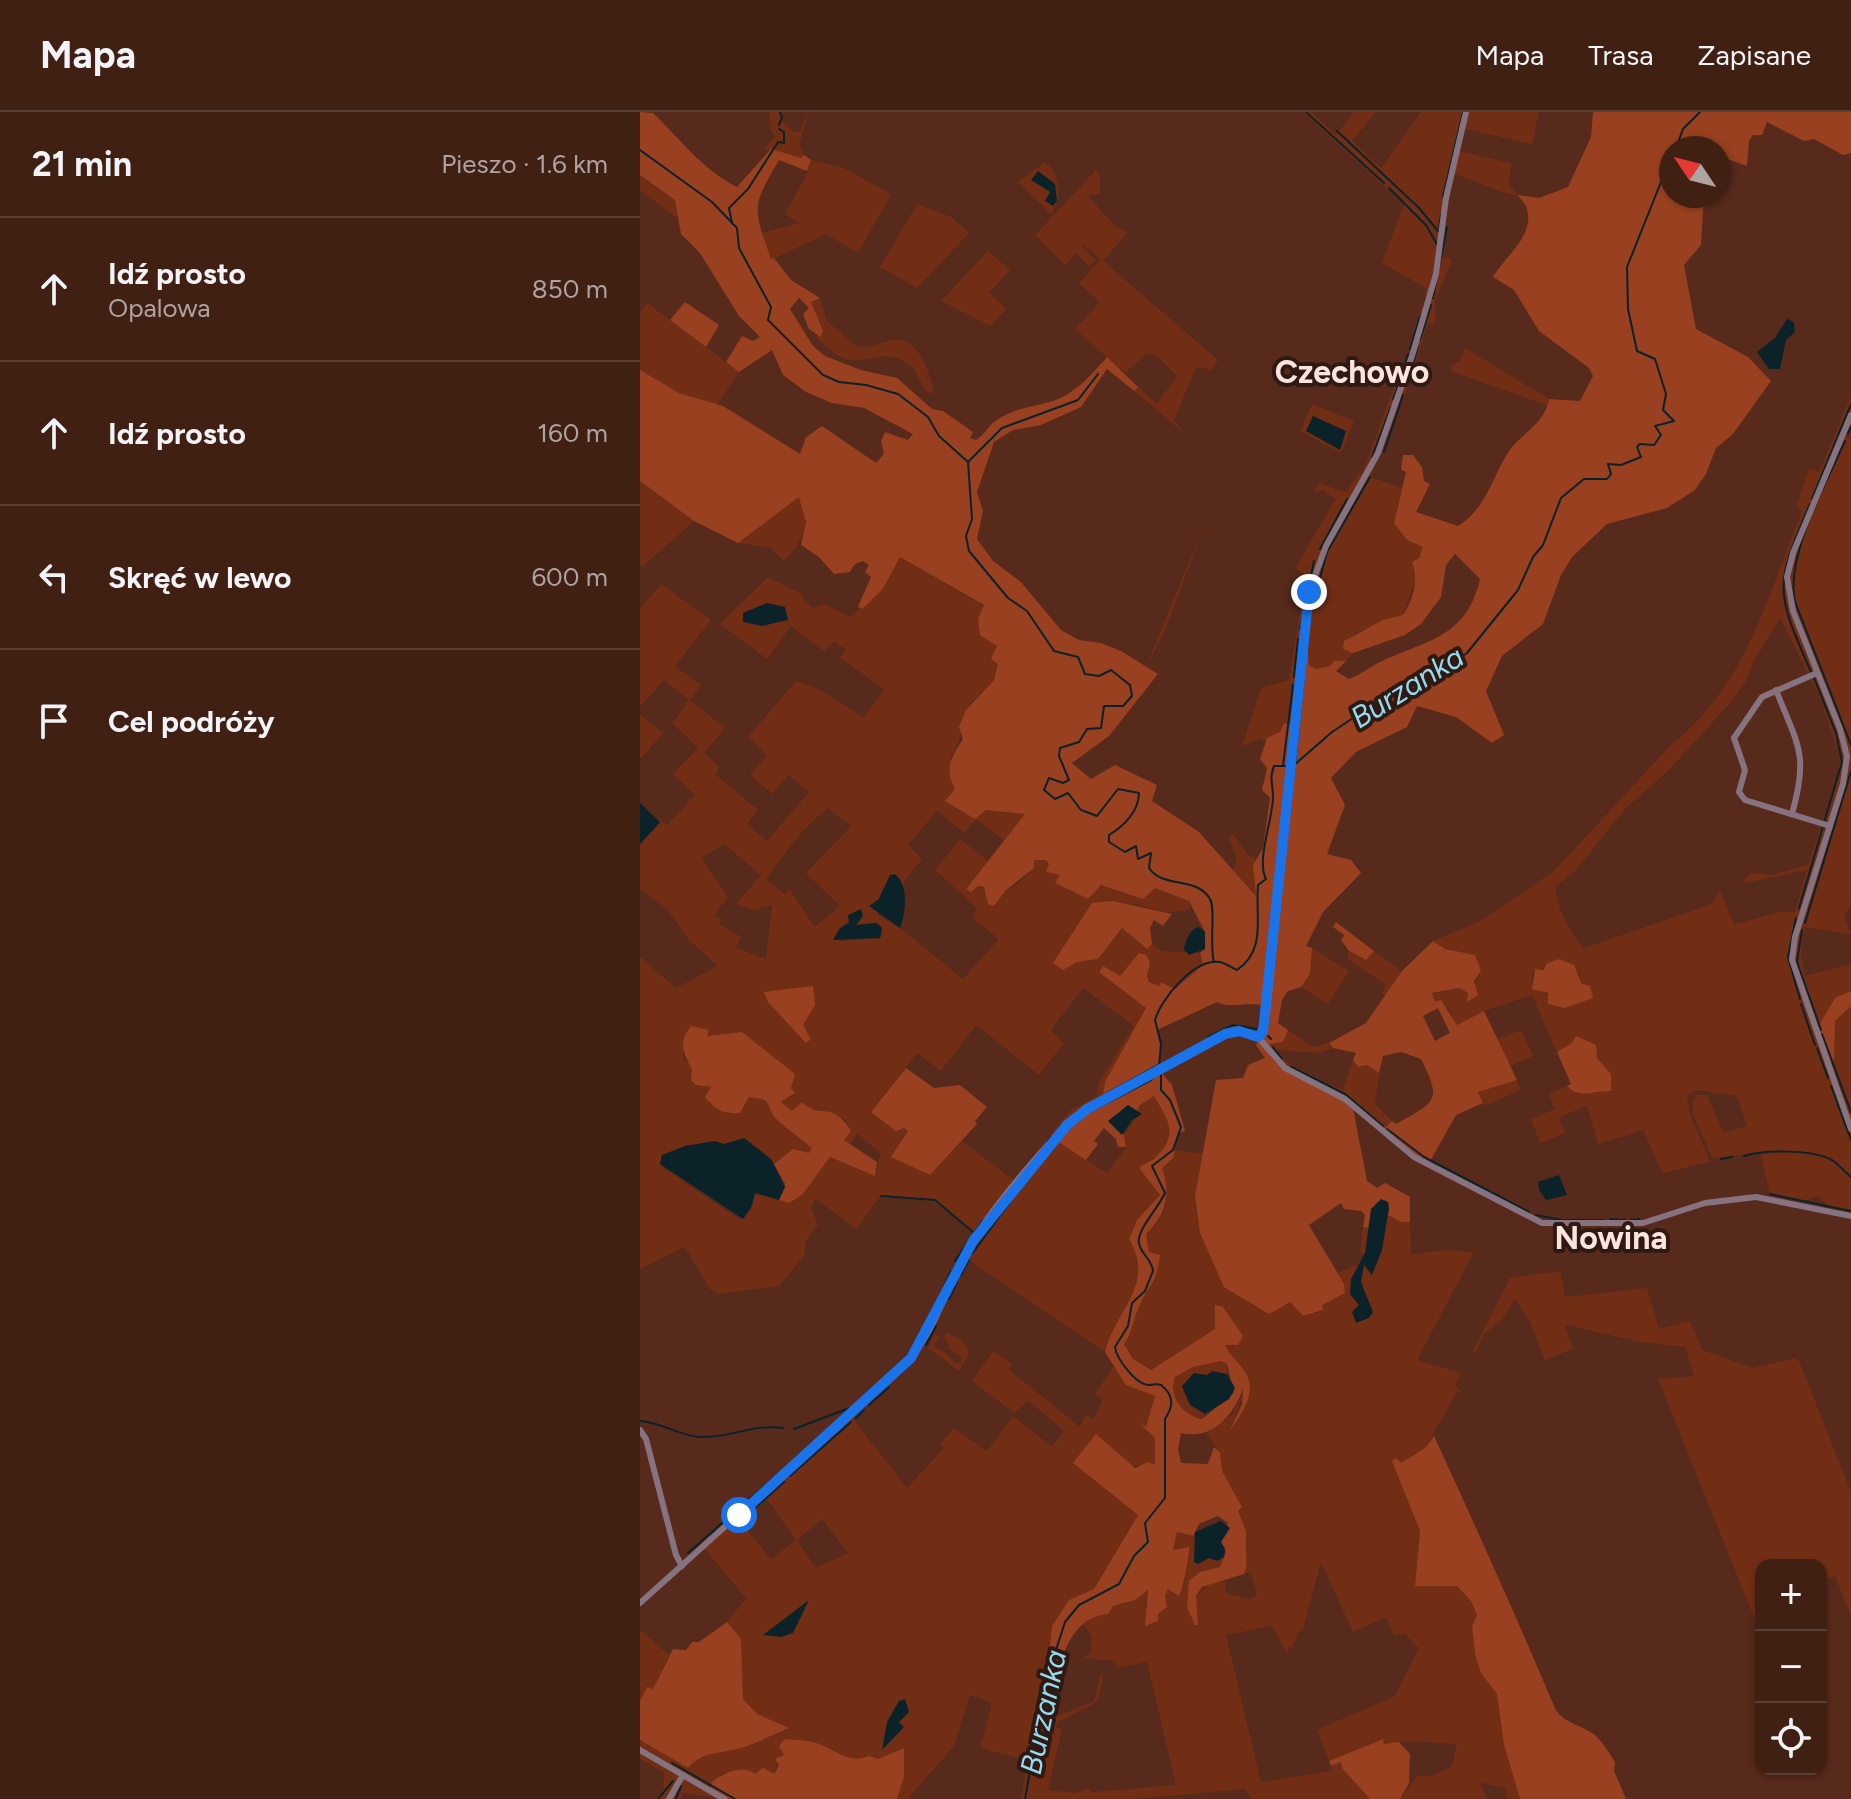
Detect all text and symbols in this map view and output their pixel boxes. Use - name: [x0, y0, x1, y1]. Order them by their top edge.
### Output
- text: Mapa: [40, 32, 136, 78]
- text: Mapa: [1475, 38, 1544, 72]
- text: Trasa: [1588, 38, 1653, 72]
- text: Zapisane: [1697, 38, 1811, 72]
- north arrow: [1659, 136, 1731, 208]
- text: 21 min: [32, 144, 132, 185]
- text: Pieszo · 1.6 km: [441, 148, 608, 180]
- text: Idź prosto: [108, 255, 246, 292]
- icon: ahead: [32, 267, 76, 311]
- text: 850 m: [532, 273, 608, 305]
- text: Opalowa: [108, 292, 211, 324]
- district label: Czechowo: [1275, 353, 1429, 391]
- icon: ahead: [32, 411, 76, 455]
- text: Idź prosto: [108, 415, 246, 452]
- text: 160 m: [537, 417, 608, 449]
- icon: left: [32, 555, 76, 599]
- text: Skręć w lewo: [108, 559, 291, 596]
- text: 600 m: [531, 561, 608, 593]
- route end: [1291, 574, 1327, 610]
- water label: Burzanka: [1344, 638, 1470, 736]
- icon: arrive: [32, 699, 76, 743]
- text: Cel podróży: [108, 703, 275, 740]
- district label: Nowina: [1555, 1219, 1667, 1257]
- route start: [721, 1497, 757, 1533]
- map controls: [1755, 1559, 1827, 1775]
- button: +: [1755, 1559, 1827, 1631]
- button: −: [1755, 1631, 1827, 1703]
- water label: Burzanka: [1012, 1646, 1074, 1778]
- button: locate: [1755, 1703, 1827, 1775]

